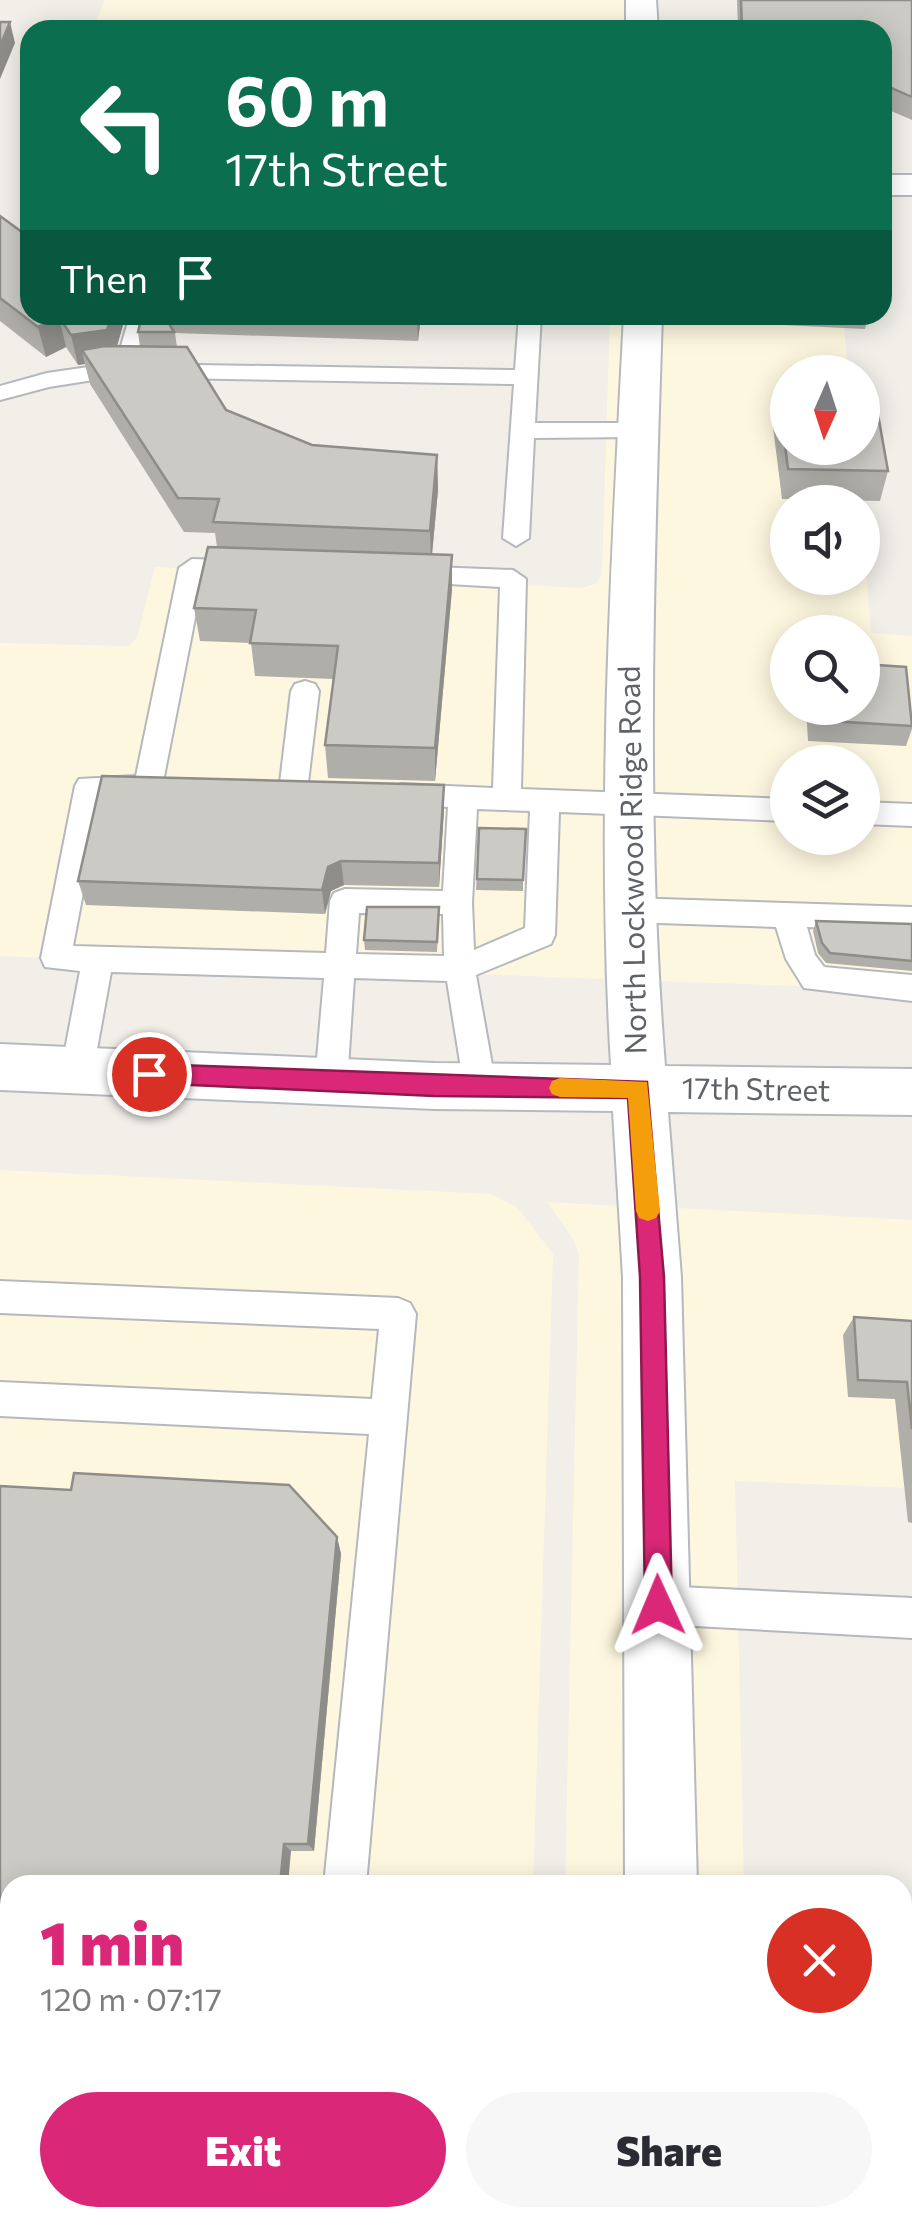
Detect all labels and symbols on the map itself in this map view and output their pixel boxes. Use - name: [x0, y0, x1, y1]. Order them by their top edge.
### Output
- north arrow: [770, 355, 880, 465]
- street label: North Lockwood Ridge Road: [609, 665, 652, 1055]
- pin: [107, 1032, 192, 1117]
- street label: 17th Street: [681, 1068, 831, 1107]
- position arrow: [606, 1553, 710, 1657]

